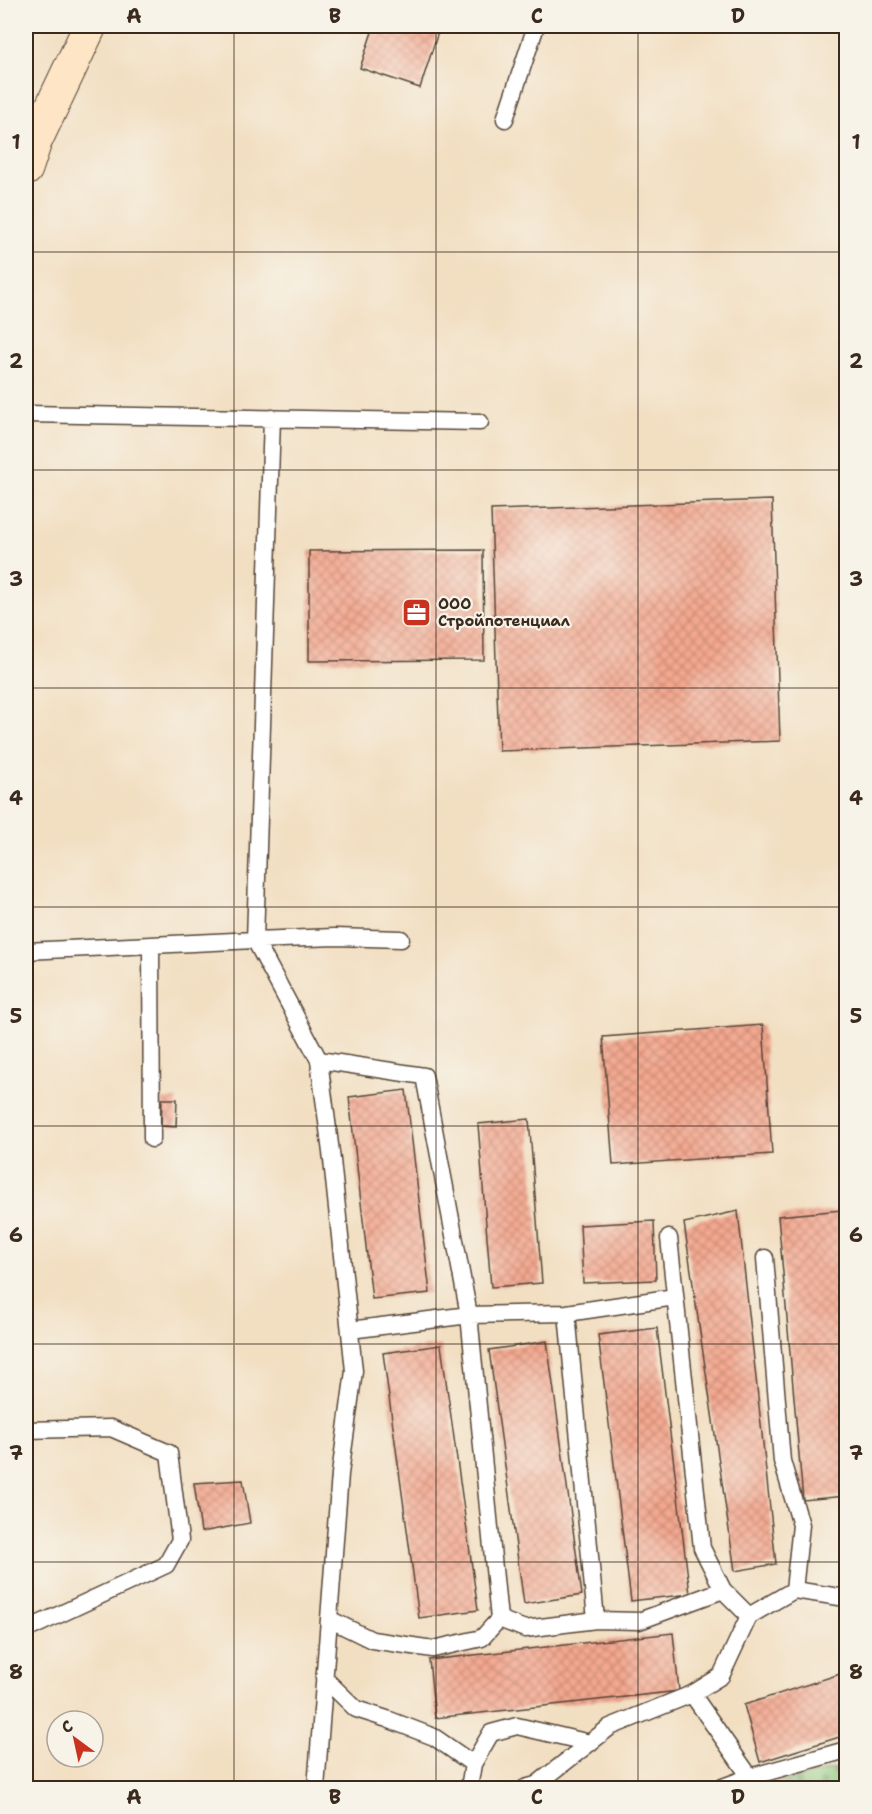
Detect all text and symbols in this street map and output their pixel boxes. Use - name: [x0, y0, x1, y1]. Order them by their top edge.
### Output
- text: A: [126, 3, 142, 29]
- text: B: [329, 3, 341, 29]
- text: C: [531, 3, 543, 29]
- text: D: [731, 3, 745, 29]
- text: 1: [11, 129, 21, 155]
- text: 1: [851, 129, 861, 155]
- text: 2: [9, 348, 23, 374]
- text: 2: [849, 348, 863, 374]
- text: 3: [9, 566, 23, 592]
- text: 3: [849, 566, 863, 592]
- place label: ООО Стройпотенциал: [438, 594, 570, 631]
- office icon: ООО Стройпотенциал: [401, 597, 433, 629]
- text: 4: [9, 785, 23, 811]
- text: 4: [849, 785, 863, 811]
- text: 5: [10, 1003, 22, 1029]
- text: 5: [850, 1003, 862, 1029]
- text: 6: [9, 1222, 23, 1248]
- text: 6: [849, 1222, 863, 1248]
- text: 7: [9, 1440, 23, 1466]
- text: 7: [849, 1440, 863, 1466]
- text: 8: [9, 1659, 23, 1685]
- text: 8: [849, 1659, 863, 1685]
- north arrow: [45, 1709, 105, 1769]
- text: С: [57, 1715, 77, 1738]
- text: A: [126, 1784, 142, 1810]
- text: B: [329, 1784, 341, 1810]
- text: C: [531, 1784, 543, 1810]
- text: D: [731, 1784, 745, 1810]

